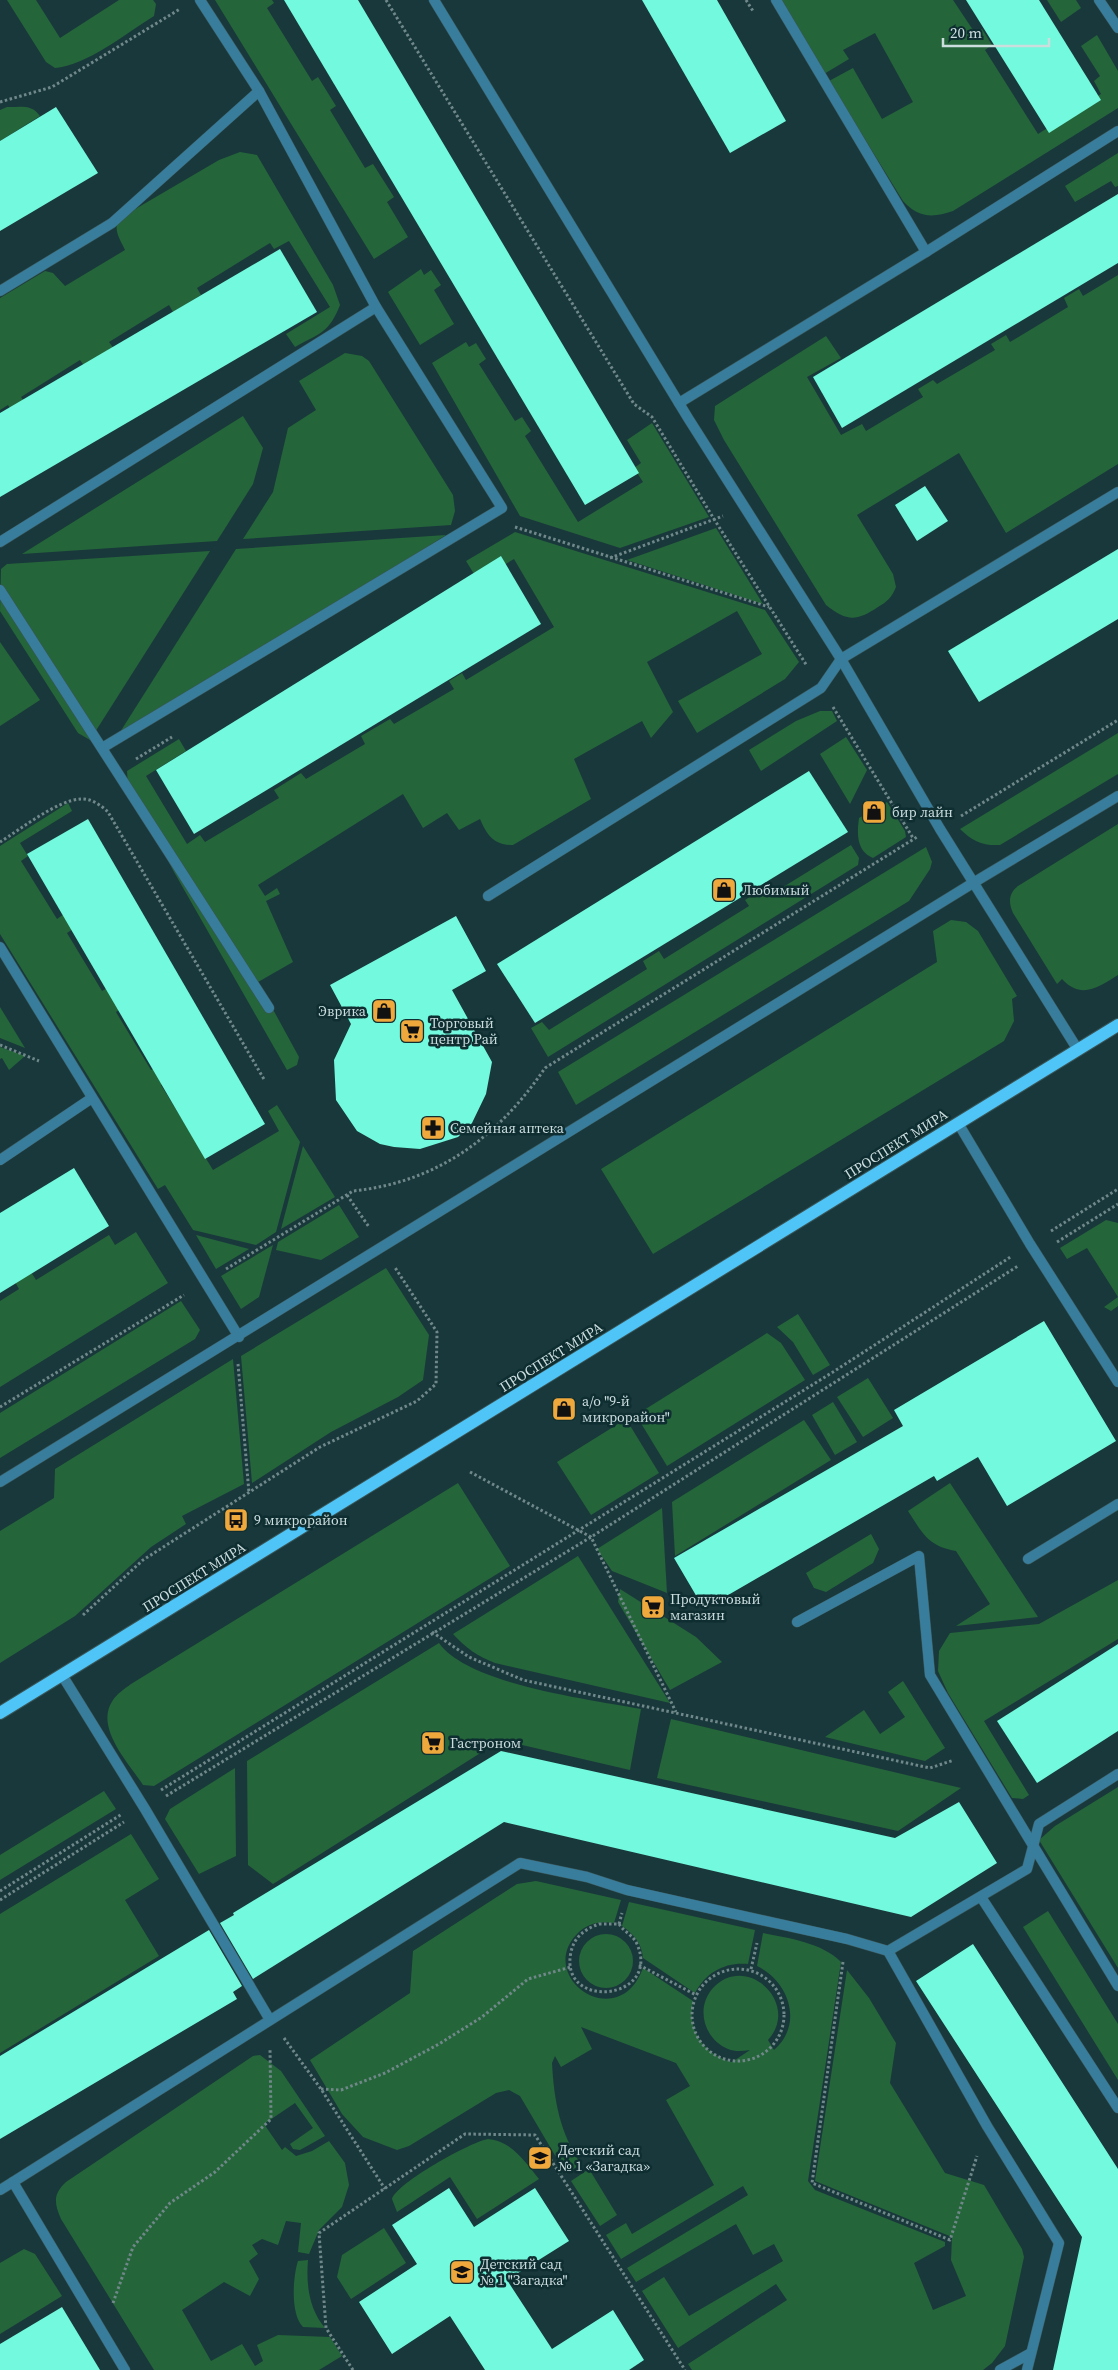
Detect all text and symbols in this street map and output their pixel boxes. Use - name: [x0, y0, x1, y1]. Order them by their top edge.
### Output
- scale bar: [943, 15, 1049, 47]
- text: 20 m: [950, 22, 982, 43]
- shop icon: бир лайн: [861, 799, 887, 825]
- place label: бир лайн: [892, 802, 953, 822]
- shop icon: Любимый: [711, 877, 737, 903]
- place label: Любимый: [742, 880, 809, 900]
- shop icon: Эврика: [371, 998, 397, 1024]
- place label: Эврика: [318, 1001, 367, 1021]
- place label: Торговый центр Рай: [430, 1013, 498, 1049]
- supermarket icon: Торговый центр Рай: [399, 1018, 425, 1044]
- street label: ПРОСПЕКТ МИРА: [841, 1104, 952, 1184]
- pharmacy icon: Семейная аптека: [420, 1115, 446, 1141]
- place label: Семейная аптека: [450, 1118, 565, 1138]
- street label: ПРОСПЕКТ МИРА: [496, 1317, 607, 1397]
- place label: а/о "9-й микрорайон": [582, 1391, 670, 1427]
- shop icon: а/о "9-й микрорайон": [551, 1396, 577, 1422]
- bus stop icon: 9 микрорайон: [223, 1507, 249, 1533]
- place label: 9 микрорайон: [254, 1510, 348, 1530]
- street label: ПРОСПЕКТ МИРА: [139, 1537, 250, 1617]
- place label: Продуктовый магазин: [670, 1589, 761, 1625]
- supermarket icon: Продуктовый магазин: [640, 1594, 666, 1620]
- supermarket icon: Гастроном: [420, 1730, 446, 1756]
- place label: Гастроном: [450, 1733, 521, 1753]
- place label: Детский сад № 1 «Загадка»: [558, 2140, 650, 2176]
- school or university icon: Детский сад № 1 «Загадка»: [527, 2145, 553, 2171]
- place label: Детский сад № 1 "Загадка": [480, 2254, 568, 2290]
- school or university icon: Детский сад № 1 "Загадка": [449, 2259, 475, 2285]

